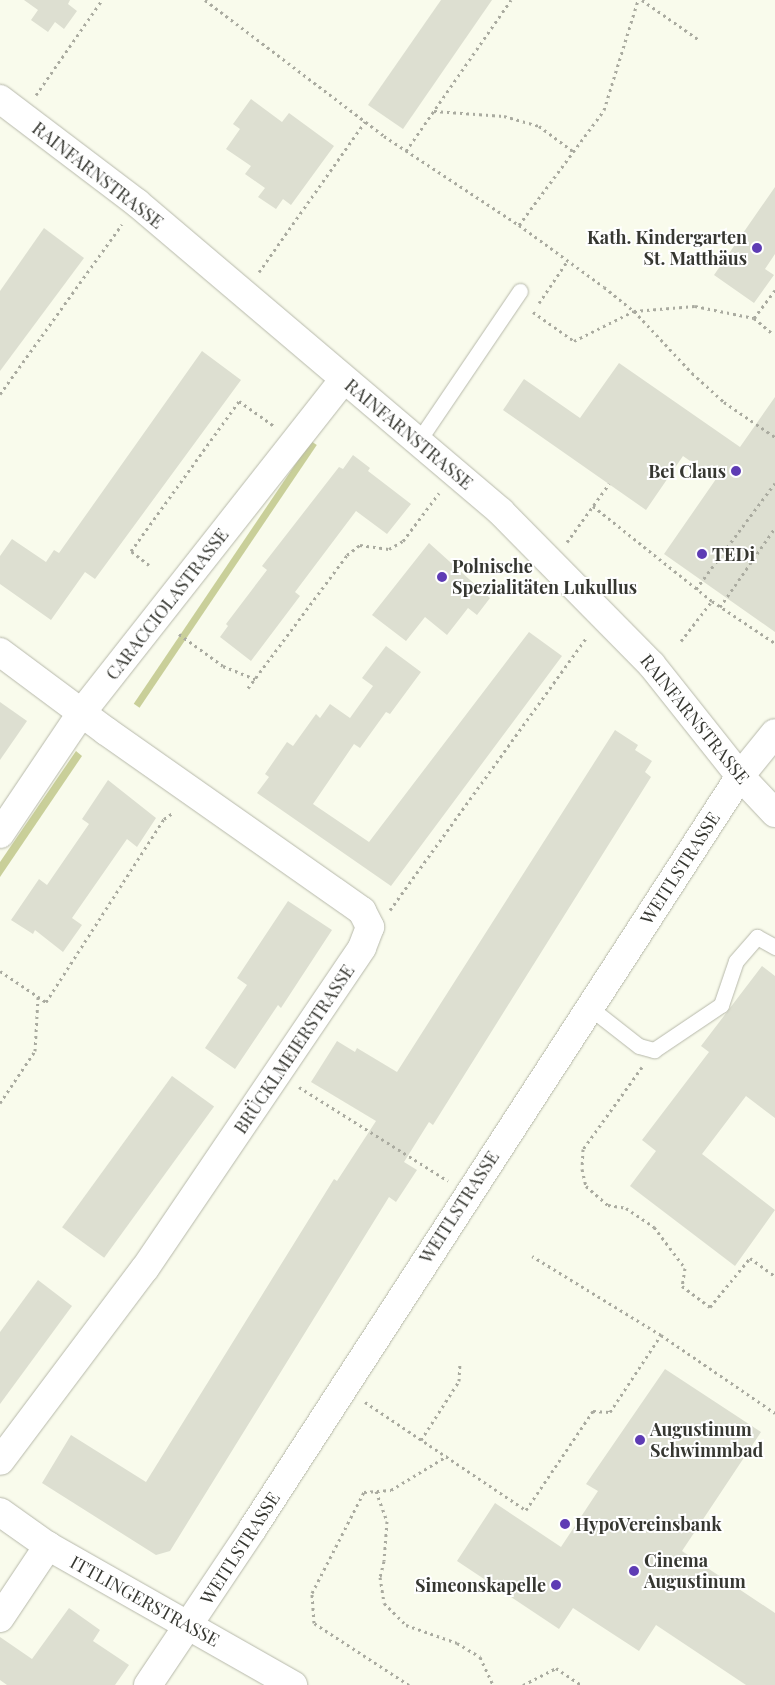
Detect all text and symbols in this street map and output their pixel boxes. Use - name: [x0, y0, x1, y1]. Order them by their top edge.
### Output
- street label: RAINFARNSTRASSE: [28, 117, 168, 233]
- place label: Kath. Kindergarten St. Matthäus: [587, 227, 747, 270]
- marker: Kath. Kindergarten St. Matthäus: [751, 242, 763, 254]
- street label: RAINFARNSTRASSE: [341, 374, 477, 494]
- place label: Bei Claus: [648, 460, 726, 482]
- marker: Bei Claus: [730, 465, 742, 477]
- street label: CARACCIOLASTRASSE: [101, 524, 233, 684]
- place label: TEDi: [712, 543, 755, 565]
- marker: TEDi: [696, 548, 708, 560]
- place label: Polnische Spezialitäten Lukullus: [452, 556, 637, 598]
- marker: Polnische Spezialitäten Lukullus: [436, 571, 448, 583]
- street label: RAINFARNSTRASSE: [636, 650, 754, 788]
- street label: WEITLSTRASSE: [636, 808, 724, 928]
- street label: BRÜCKLMEIERSTRASSE: [229, 960, 359, 1138]
- street label: WEITLSTRASSE: [415, 1147, 503, 1267]
- place label: Augustinum Schwimmbad: [650, 1419, 763, 1462]
- marker: Augustinum Schwimmbad: [634, 1434, 646, 1446]
- street label: WEITLSTRASSE: [196, 1488, 284, 1608]
- place label: HypoVereinsbank: [575, 1513, 722, 1535]
- marker: HypoVereinsbank: [559, 1518, 571, 1530]
- place label: Cinema Augustinum: [644, 1550, 746, 1592]
- street label: ITTLINGERSTRASSE: [67, 1551, 223, 1651]
- marker: Cinema Augustinum: [628, 1565, 640, 1577]
- place label: Simeonskapelle: [415, 1574, 546, 1596]
- marker: Simeonskapelle: [550, 1579, 562, 1591]

